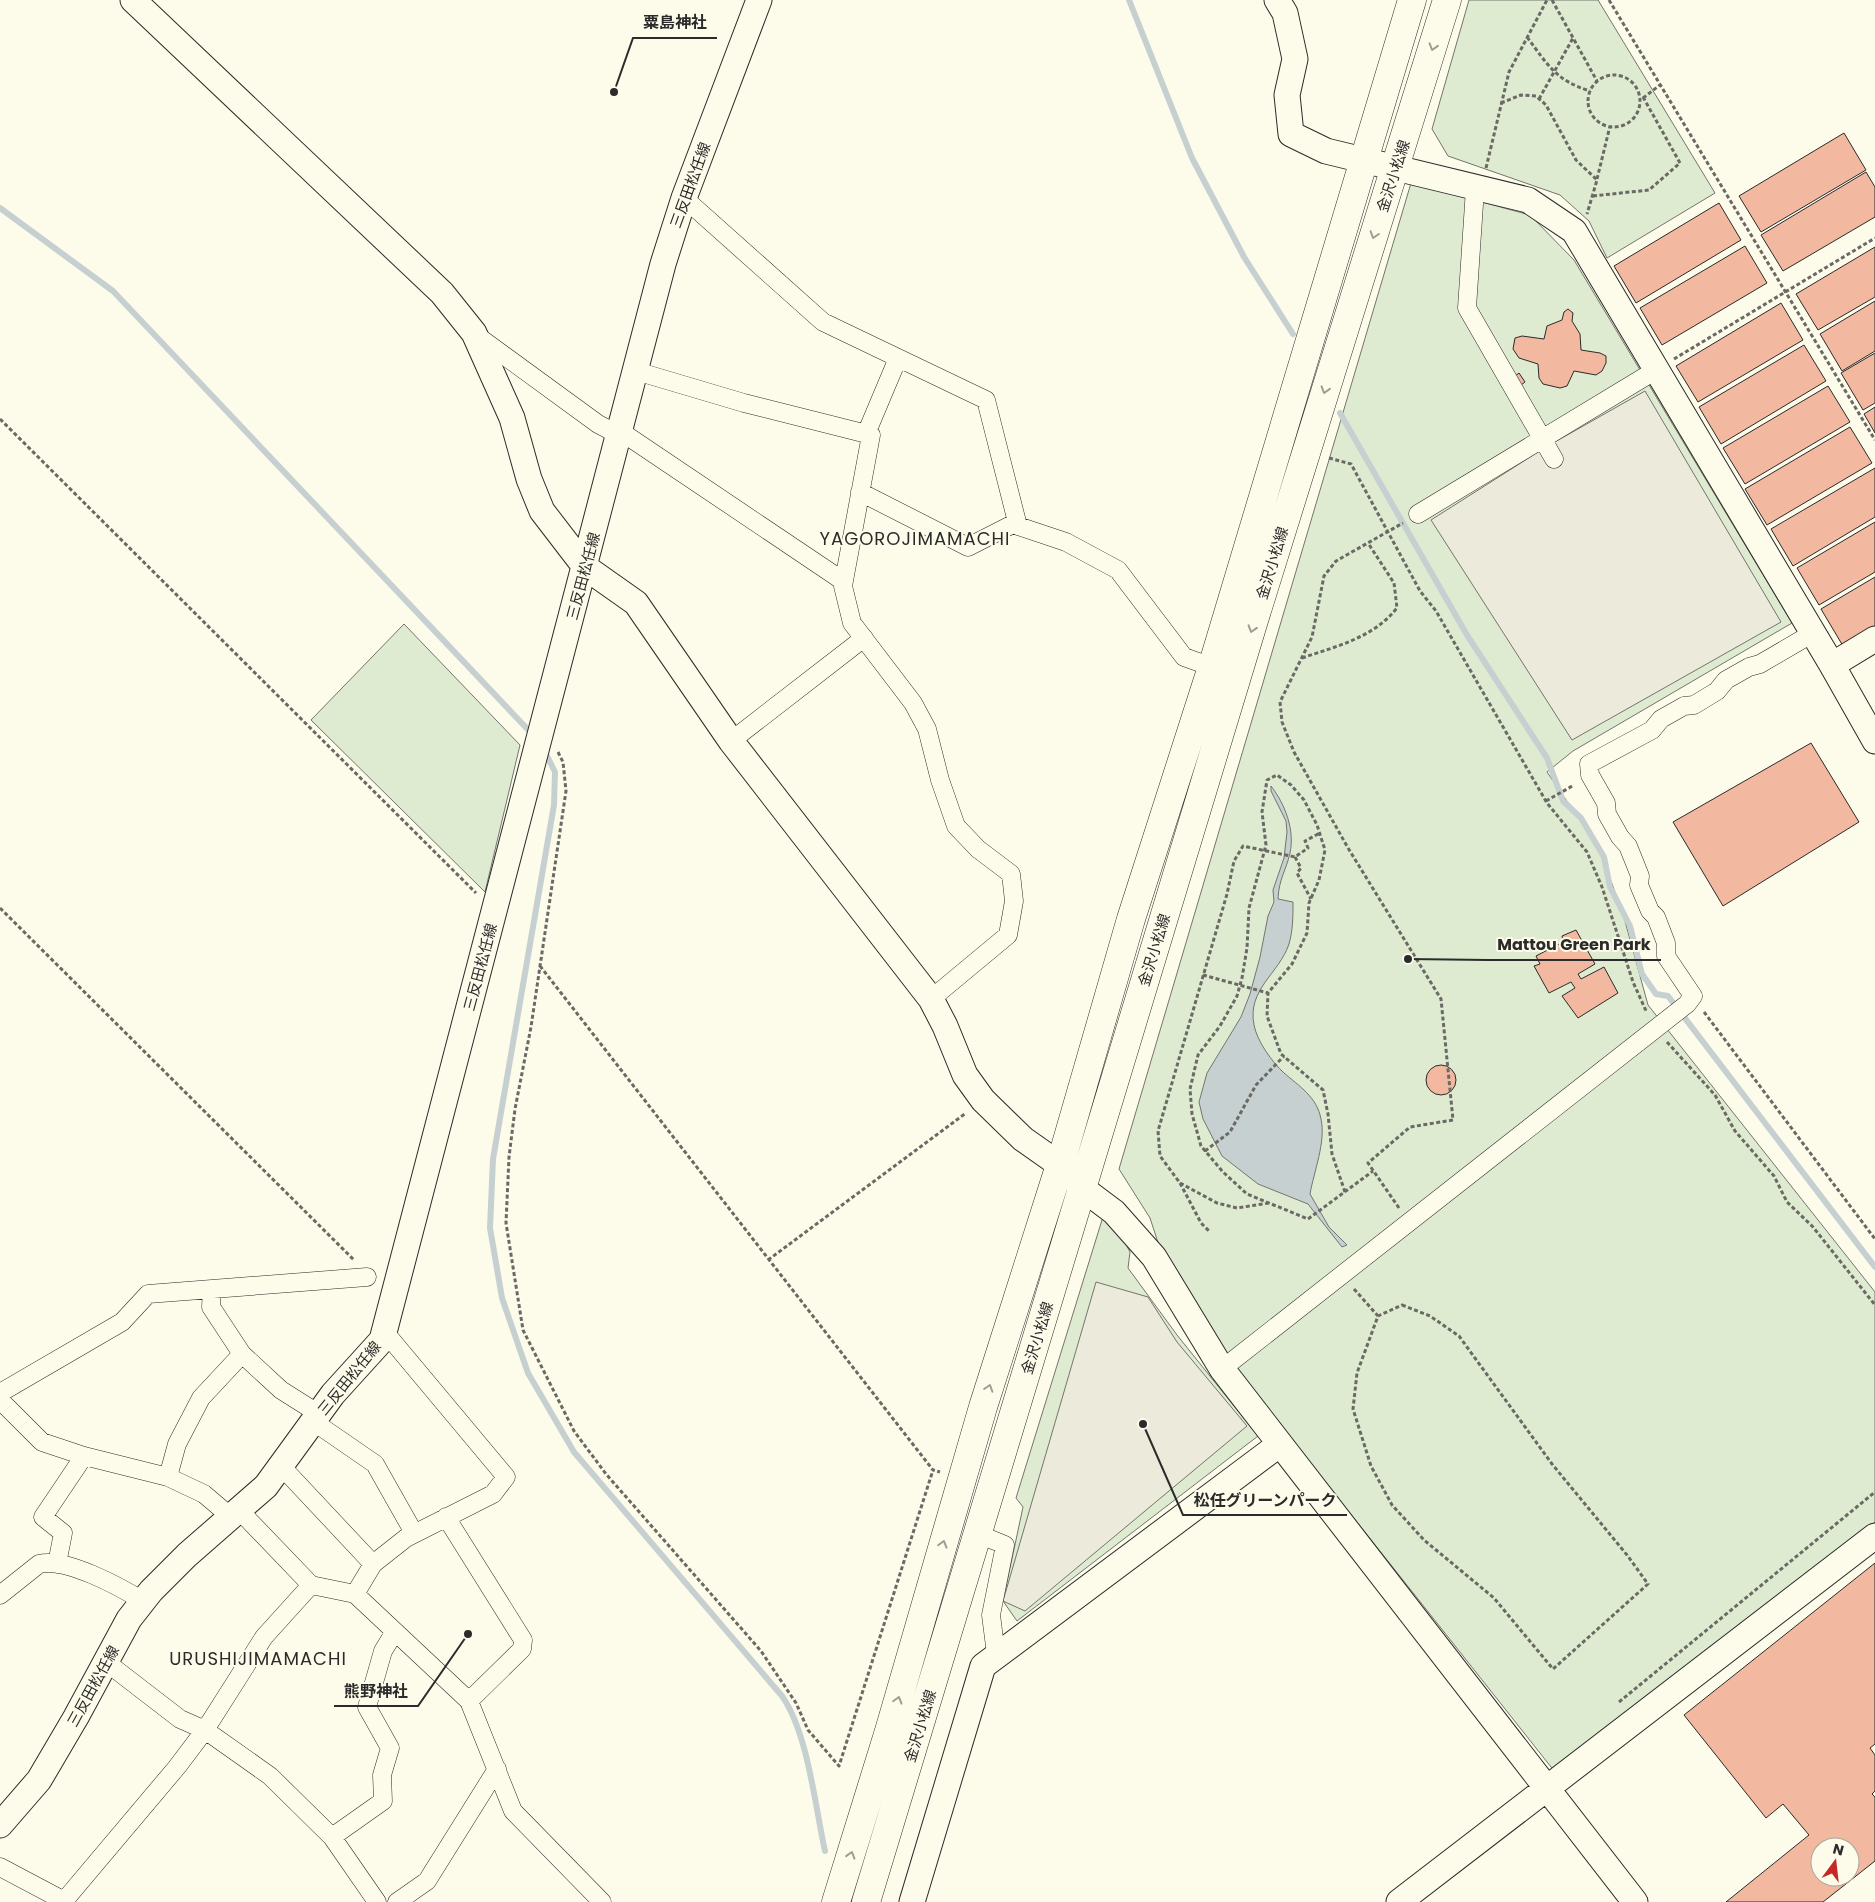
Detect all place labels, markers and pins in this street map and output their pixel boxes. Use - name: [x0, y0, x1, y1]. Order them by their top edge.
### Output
- callout: 粟島神社: [633, 7, 717, 38]
- callout: Mattou Green Park: [1488, 929, 1661, 960]
- callout: 松任グリーンパーク: [1183, 1484, 1347, 1515]
- callout: 熊野神社: [334, 1675, 418, 1706]

